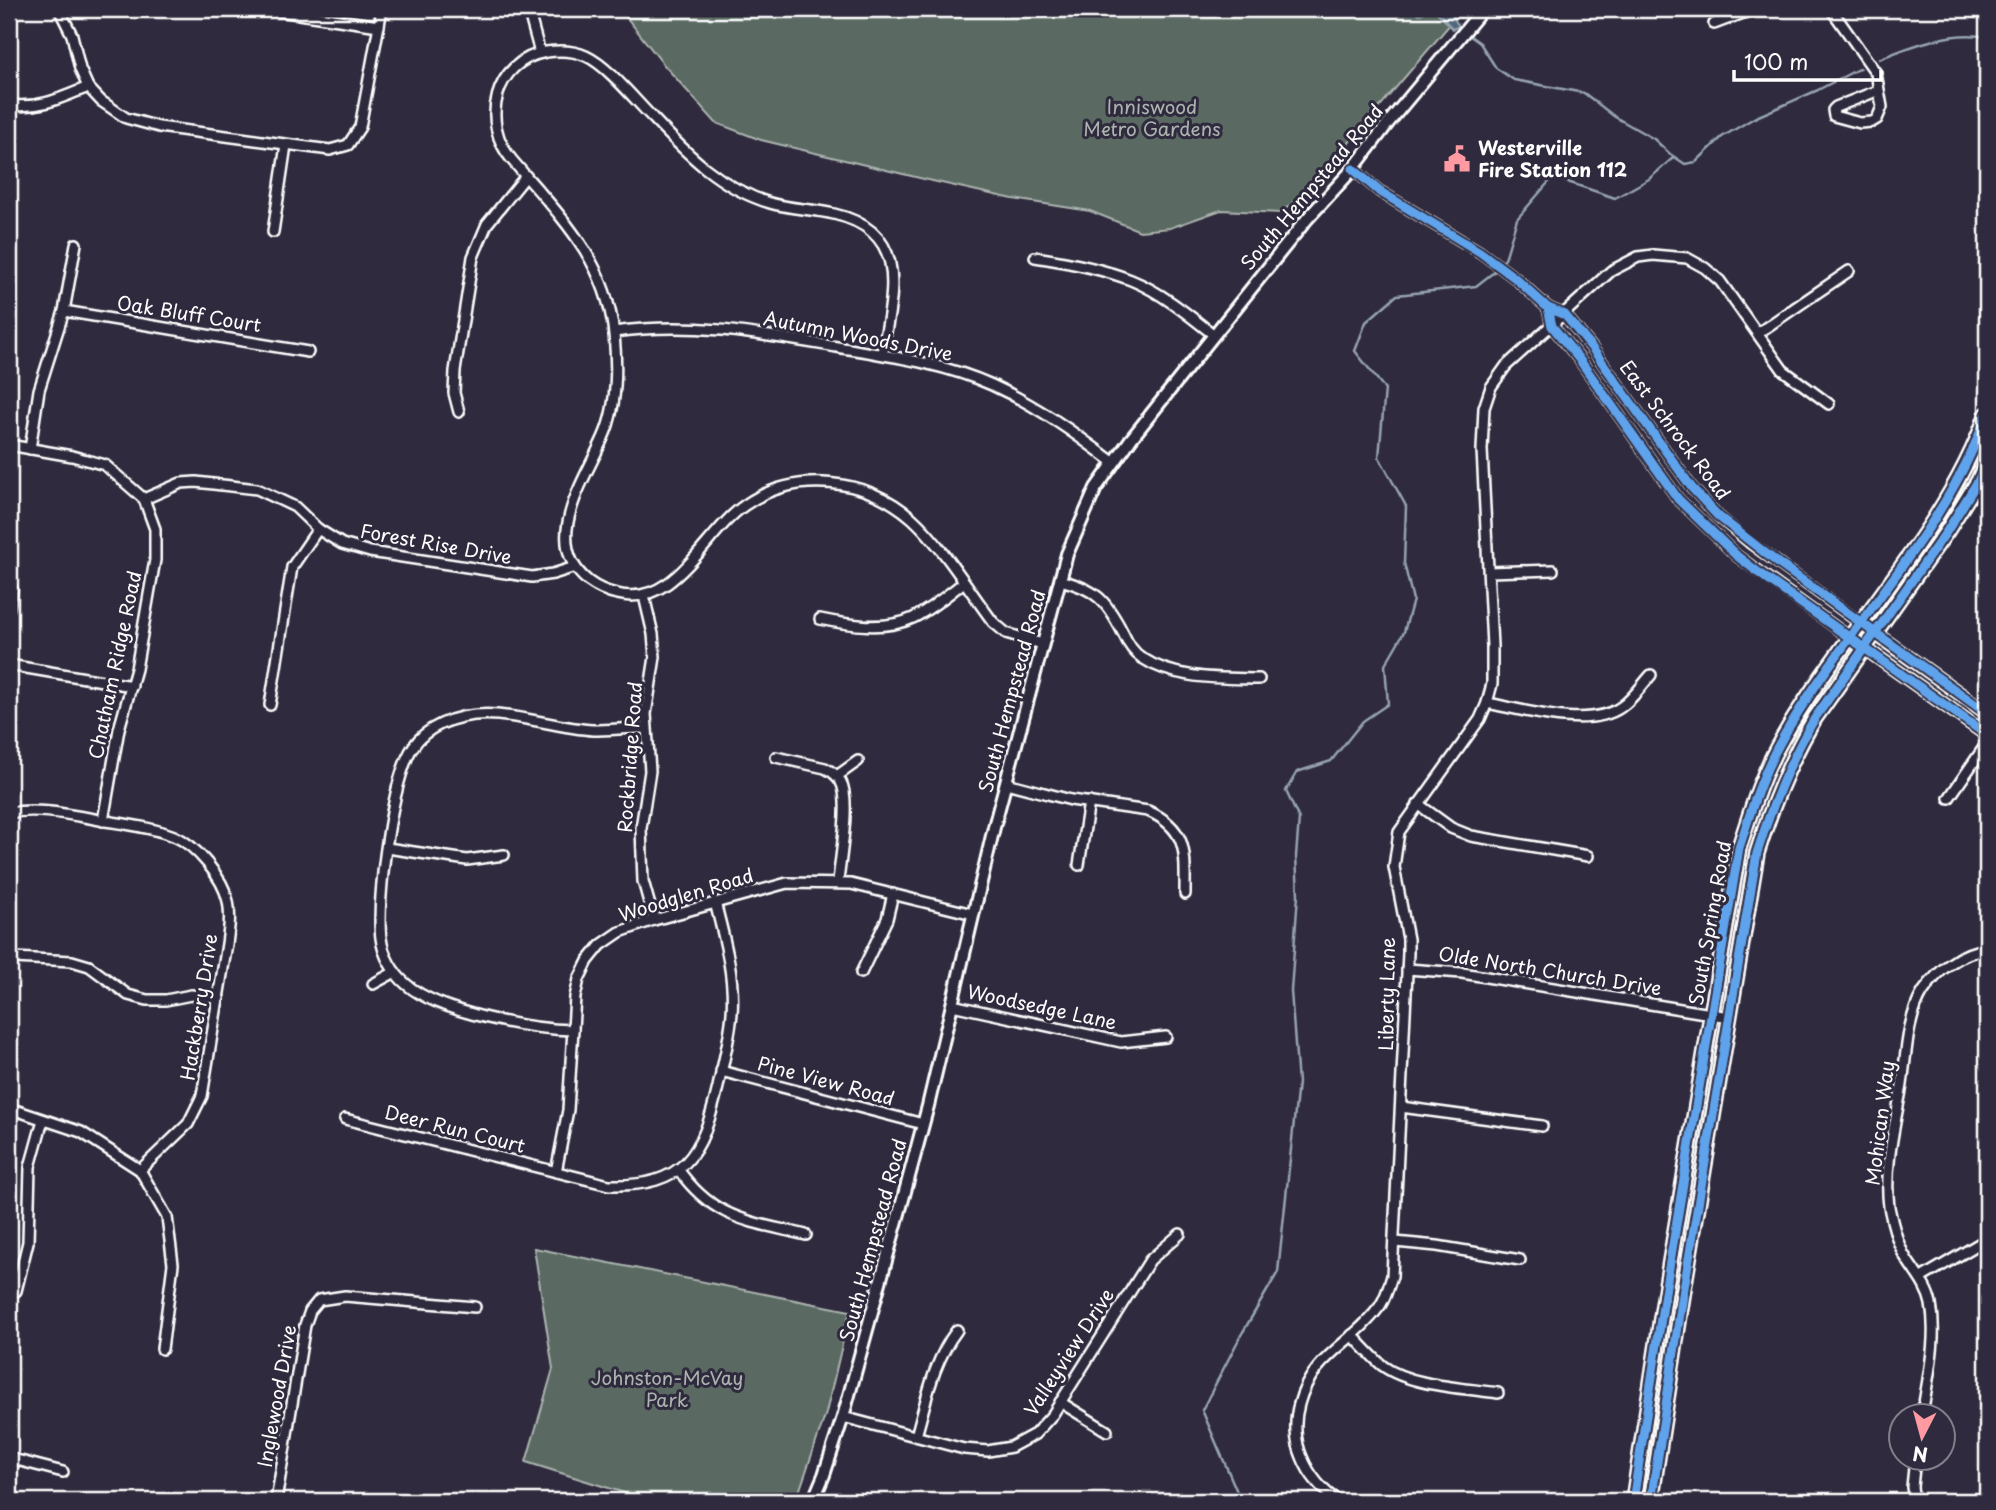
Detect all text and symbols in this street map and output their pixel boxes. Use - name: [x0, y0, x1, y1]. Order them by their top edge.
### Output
- scale bar: [1734, 38, 1881, 82]
- text: 100 m: [1744, 45, 1808, 77]
- park label: Inniswood Metro Gardens: [1083, 92, 1221, 142]
- street label: South Hempstead Road: [1233, 97, 1389, 275]
- place label: Westerville Fire Station 112: [1478, 133, 1627, 183]
- public building icon: Westerville Fire Station 112: [1442, 144, 1472, 174]
- street label: Oak Bluff Court: [115, 288, 263, 338]
- street label: Autumn Woods Drive: [761, 303, 955, 367]
- street label: East Schrock Road: [1614, 354, 1738, 505]
- street label: Forest Rise Drive: [358, 516, 514, 570]
- street label: Chatham Ridge Road: [80, 568, 148, 761]
- street label: South Hempstead Road: [970, 586, 1052, 795]
- street label: Rockbridge Road: [610, 681, 648, 833]
- street label: South Spring Road: [1681, 838, 1737, 1007]
- street label: Woodglen Road: [615, 860, 757, 928]
- street label: Hackberry Drive: [173, 932, 223, 1082]
- street label: Liberty Lane: [1371, 937, 1401, 1051]
- street label: Olde North Church Drive: [1437, 939, 1664, 1001]
- street label: Woodsedge Lane: [965, 977, 1120, 1036]
- street label: Pine View Road: [755, 1048, 898, 1112]
- street label: Mohican Way: [1857, 1059, 1901, 1187]
- street label: Deer Run Court: [382, 1097, 529, 1159]
- street label: South Hempstead Road: [831, 1135, 913, 1344]
- street label: Valleyview Drive: [1016, 1282, 1120, 1421]
- street label: Inglewood Drive: [250, 1322, 302, 1469]
- park label: Johnston-McVay Park: [591, 1363, 743, 1413]
- north arrow: [1888, 1402, 1958, 1472]
- text: N: [1911, 1440, 1929, 1470]

